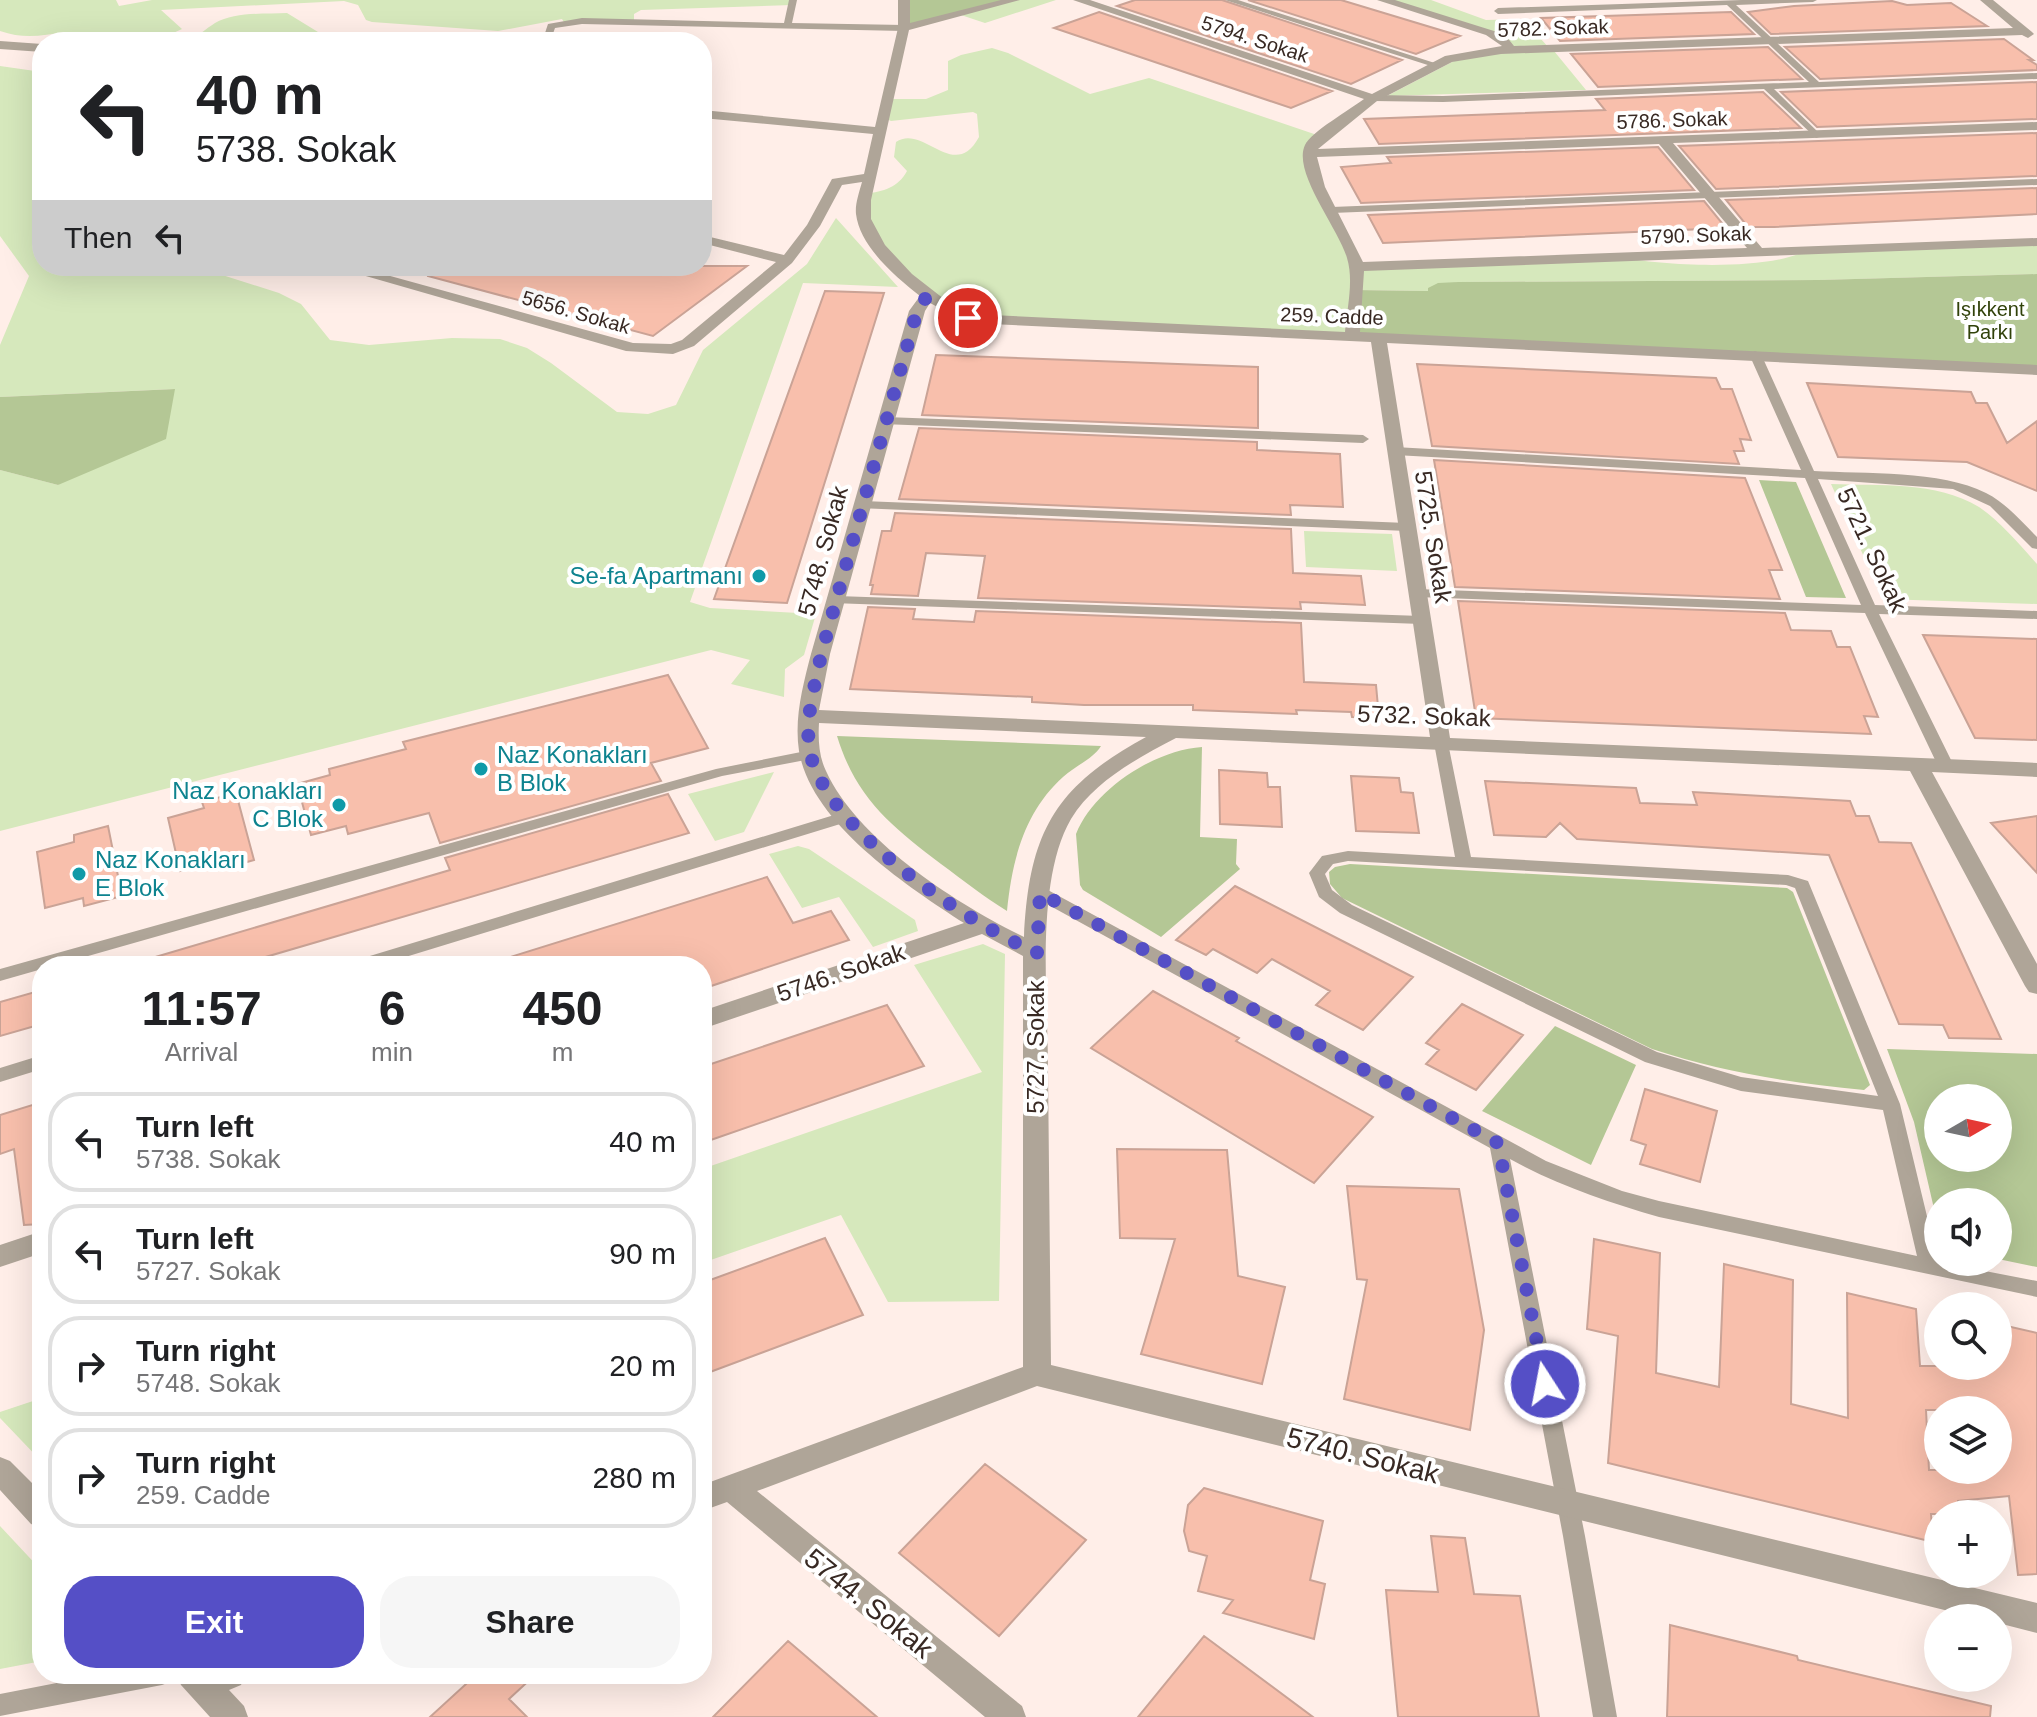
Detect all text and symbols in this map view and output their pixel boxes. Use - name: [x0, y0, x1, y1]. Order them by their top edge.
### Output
- street label: 5794. Sokak: [1199, 11, 1312, 67]
- street label: 5782. Sokak: [1497, 15, 1610, 41]
- text: 40 m: [196, 63, 324, 126]
- icon: left: [64, 64, 168, 168]
- street label: 5786. Sokak: [1616, 107, 1729, 133]
- text: 5738. Sokak: [196, 129, 396, 170]
- icon: left: [148, 216, 192, 260]
- text: Then: [64, 221, 132, 254]
- street label: 5790. Sokak: [1640, 222, 1753, 248]
- pin: [934, 284, 1002, 352]
- street label: 5656. Sokak: [520, 286, 633, 338]
- icon: arrive: [946, 296, 990, 340]
- park label: Işıkkent Parkı: [1956, 298, 2025, 343]
- street label: 259. Cadde: [1280, 303, 1384, 329]
- street label: 5725. Sokak: [1410, 469, 1457, 606]
- street label: 5748. Sokak: [792, 482, 853, 619]
- street label: 5721. Sokak: [1832, 484, 1913, 617]
- place label: Se-fa Apartmanı: [570, 562, 743, 589]
- marker: Se-fa Apartmanı: [750, 567, 768, 585]
- street label: 5732. Sokak: [1357, 700, 1492, 731]
- place label: Naz Konakları B Blok: [497, 741, 648, 796]
- marker: Naz Konakları B Blok: [472, 760, 490, 778]
- place label: Naz Konakları C Blok: [172, 777, 324, 832]
- marker: Naz Konakları C Blok: [330, 796, 348, 814]
- place label: Naz Konakları E Blok: [95, 846, 246, 901]
- marker: Naz Konakları E Blok: [70, 865, 88, 883]
- street label: 5746. Sokak: [773, 938, 909, 1007]
- street label: 5727. Sokak: [1022, 979, 1049, 1114]
- text: 11:57: [141, 982, 262, 1035]
- text: 6: [379, 982, 405, 1035]
- text: 450: [522, 982, 603, 1035]
- text: Arrival: [165, 1037, 238, 1067]
- text: min: [371, 1037, 413, 1067]
- text: m: [552, 1037, 573, 1067]
- north arrow: [1924, 1084, 2012, 1172]
- map controls: [1924, 1084, 2012, 1692]
- text: Turn left: [136, 1110, 254, 1143]
- icon: left: [68, 1120, 112, 1164]
- text: 40 m: [609, 1125, 676, 1158]
- text: 5738. Sokak: [136, 1144, 281, 1174]
- button: sound: [1924, 1188, 2012, 1276]
- text: Turn left: [136, 1222, 254, 1255]
- icon: left: [68, 1232, 112, 1276]
- text: 90 m: [609, 1237, 676, 1270]
- text: 5727. Sokak: [136, 1256, 281, 1286]
- button: search: [1924, 1292, 2012, 1380]
- text: Turn right: [136, 1334, 275, 1367]
- position arrow: [1503, 1342, 1587, 1426]
- icon: right: [68, 1344, 112, 1388]
- text: 20 m: [609, 1349, 676, 1382]
- text: 5748. Sokak: [136, 1368, 281, 1398]
- button: layers: [1924, 1396, 2012, 1484]
- street label: 5740. Sokak: [1284, 1422, 1443, 1490]
- text: Turn right: [136, 1446, 275, 1479]
- icon: right: [68, 1456, 112, 1500]
- text: 280 m: [593, 1461, 676, 1494]
- text: 259. Cadde: [136, 1480, 270, 1510]
- button: +: [1924, 1500, 2012, 1588]
- street label: 5744. Sokak: [798, 1542, 940, 1665]
- button: Exit: [64, 1576, 364, 1668]
- button: Share: [380, 1576, 680, 1668]
- button: −: [1924, 1604, 2012, 1692]

